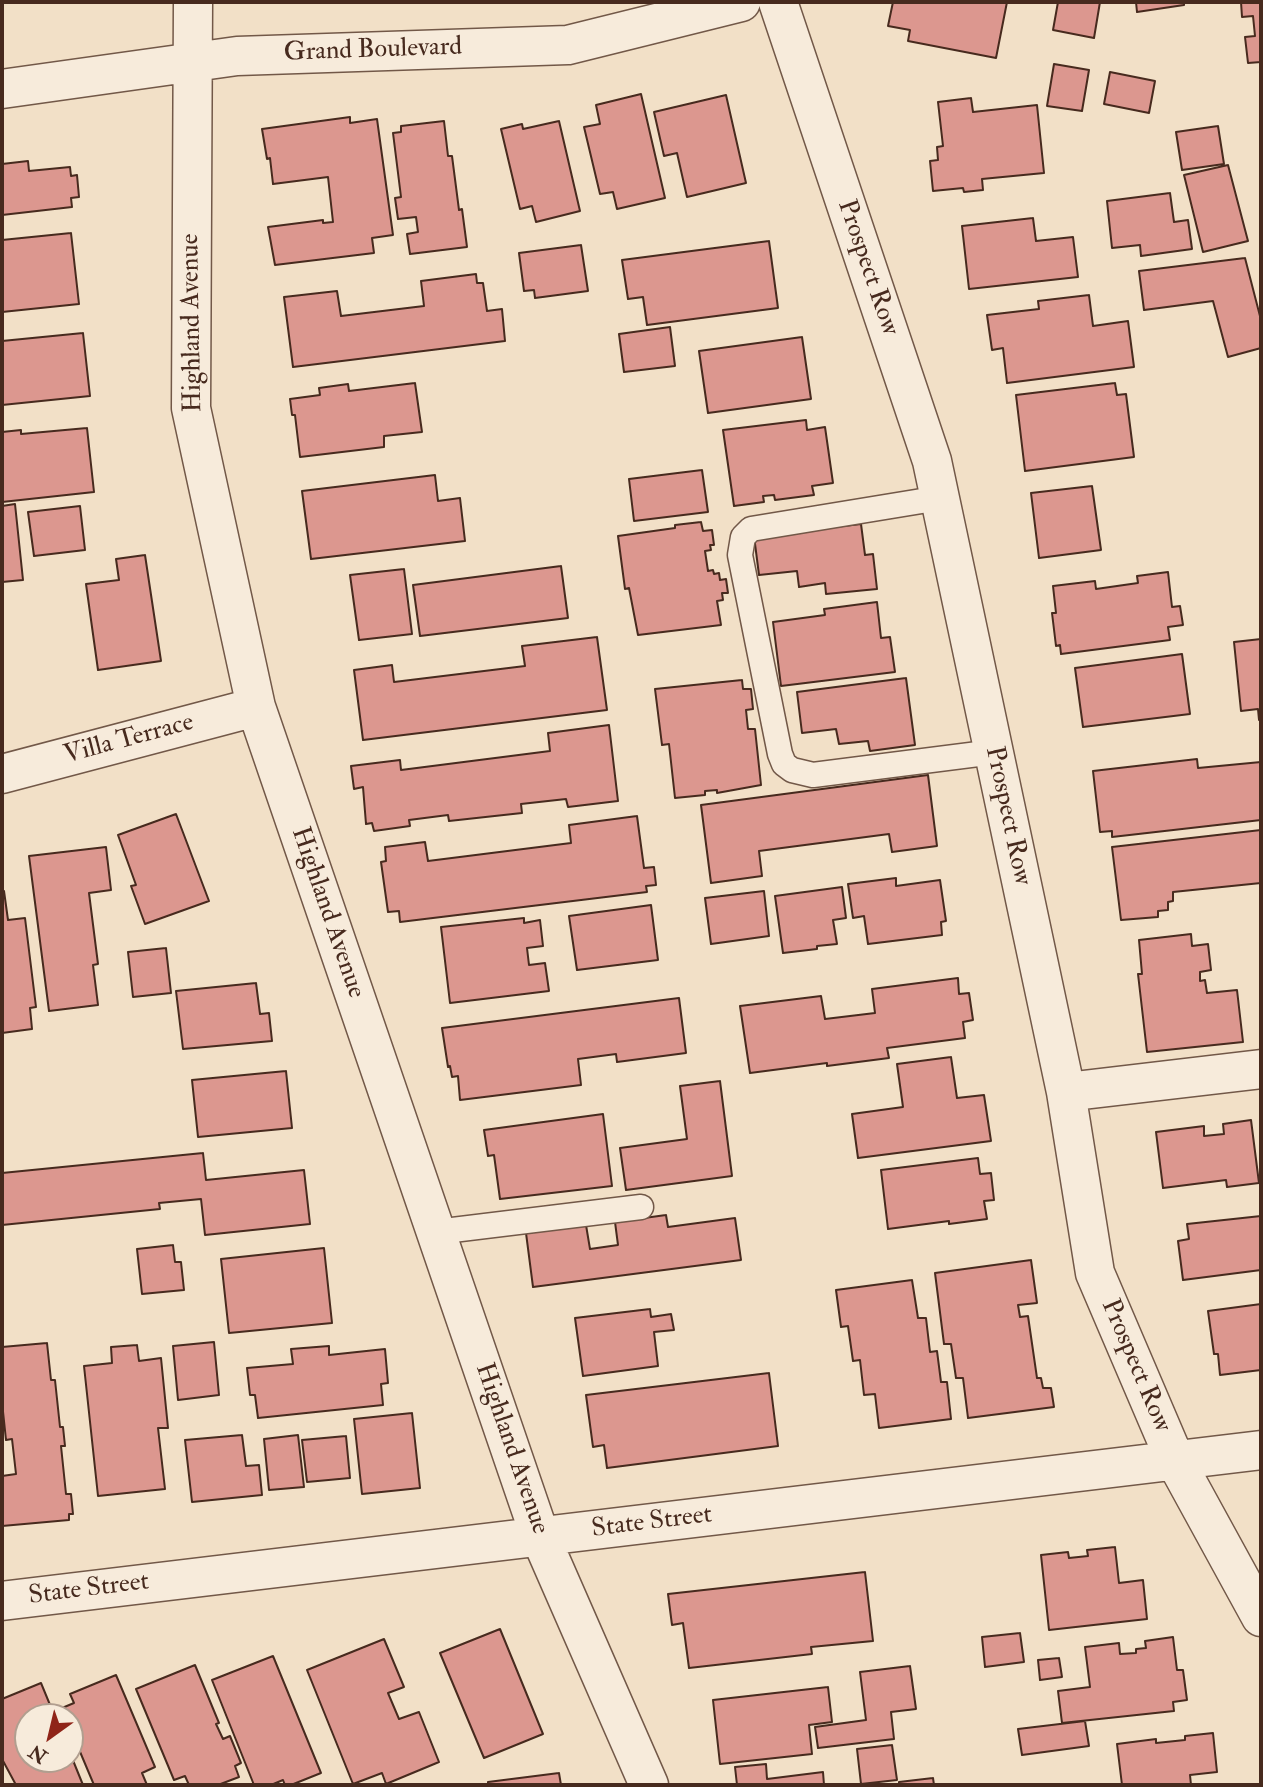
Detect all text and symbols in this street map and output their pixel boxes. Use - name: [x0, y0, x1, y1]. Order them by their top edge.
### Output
- street label: Grand Boulevard: [283, 32, 463, 70]
- street label: Prospect Row: [829, 196, 905, 340]
- street label: Highland Avenue: [176, 233, 210, 413]
- street label: Villa Terrace: [61, 708, 197, 772]
- street label: Prospect Row: [977, 744, 1037, 888]
- street label: Highland Avenue: [283, 823, 371, 1003]
- street label: Prospect Row: [1093, 1295, 1177, 1437]
- street label: Highland Avenue: [467, 1359, 555, 1539]
- street label: State Street: [590, 1500, 714, 1546]
- street label: State Street: [27, 1567, 151, 1613]
- north arrow: [14, 1703, 84, 1773]
- text: N: [25, 1739, 52, 1768]

